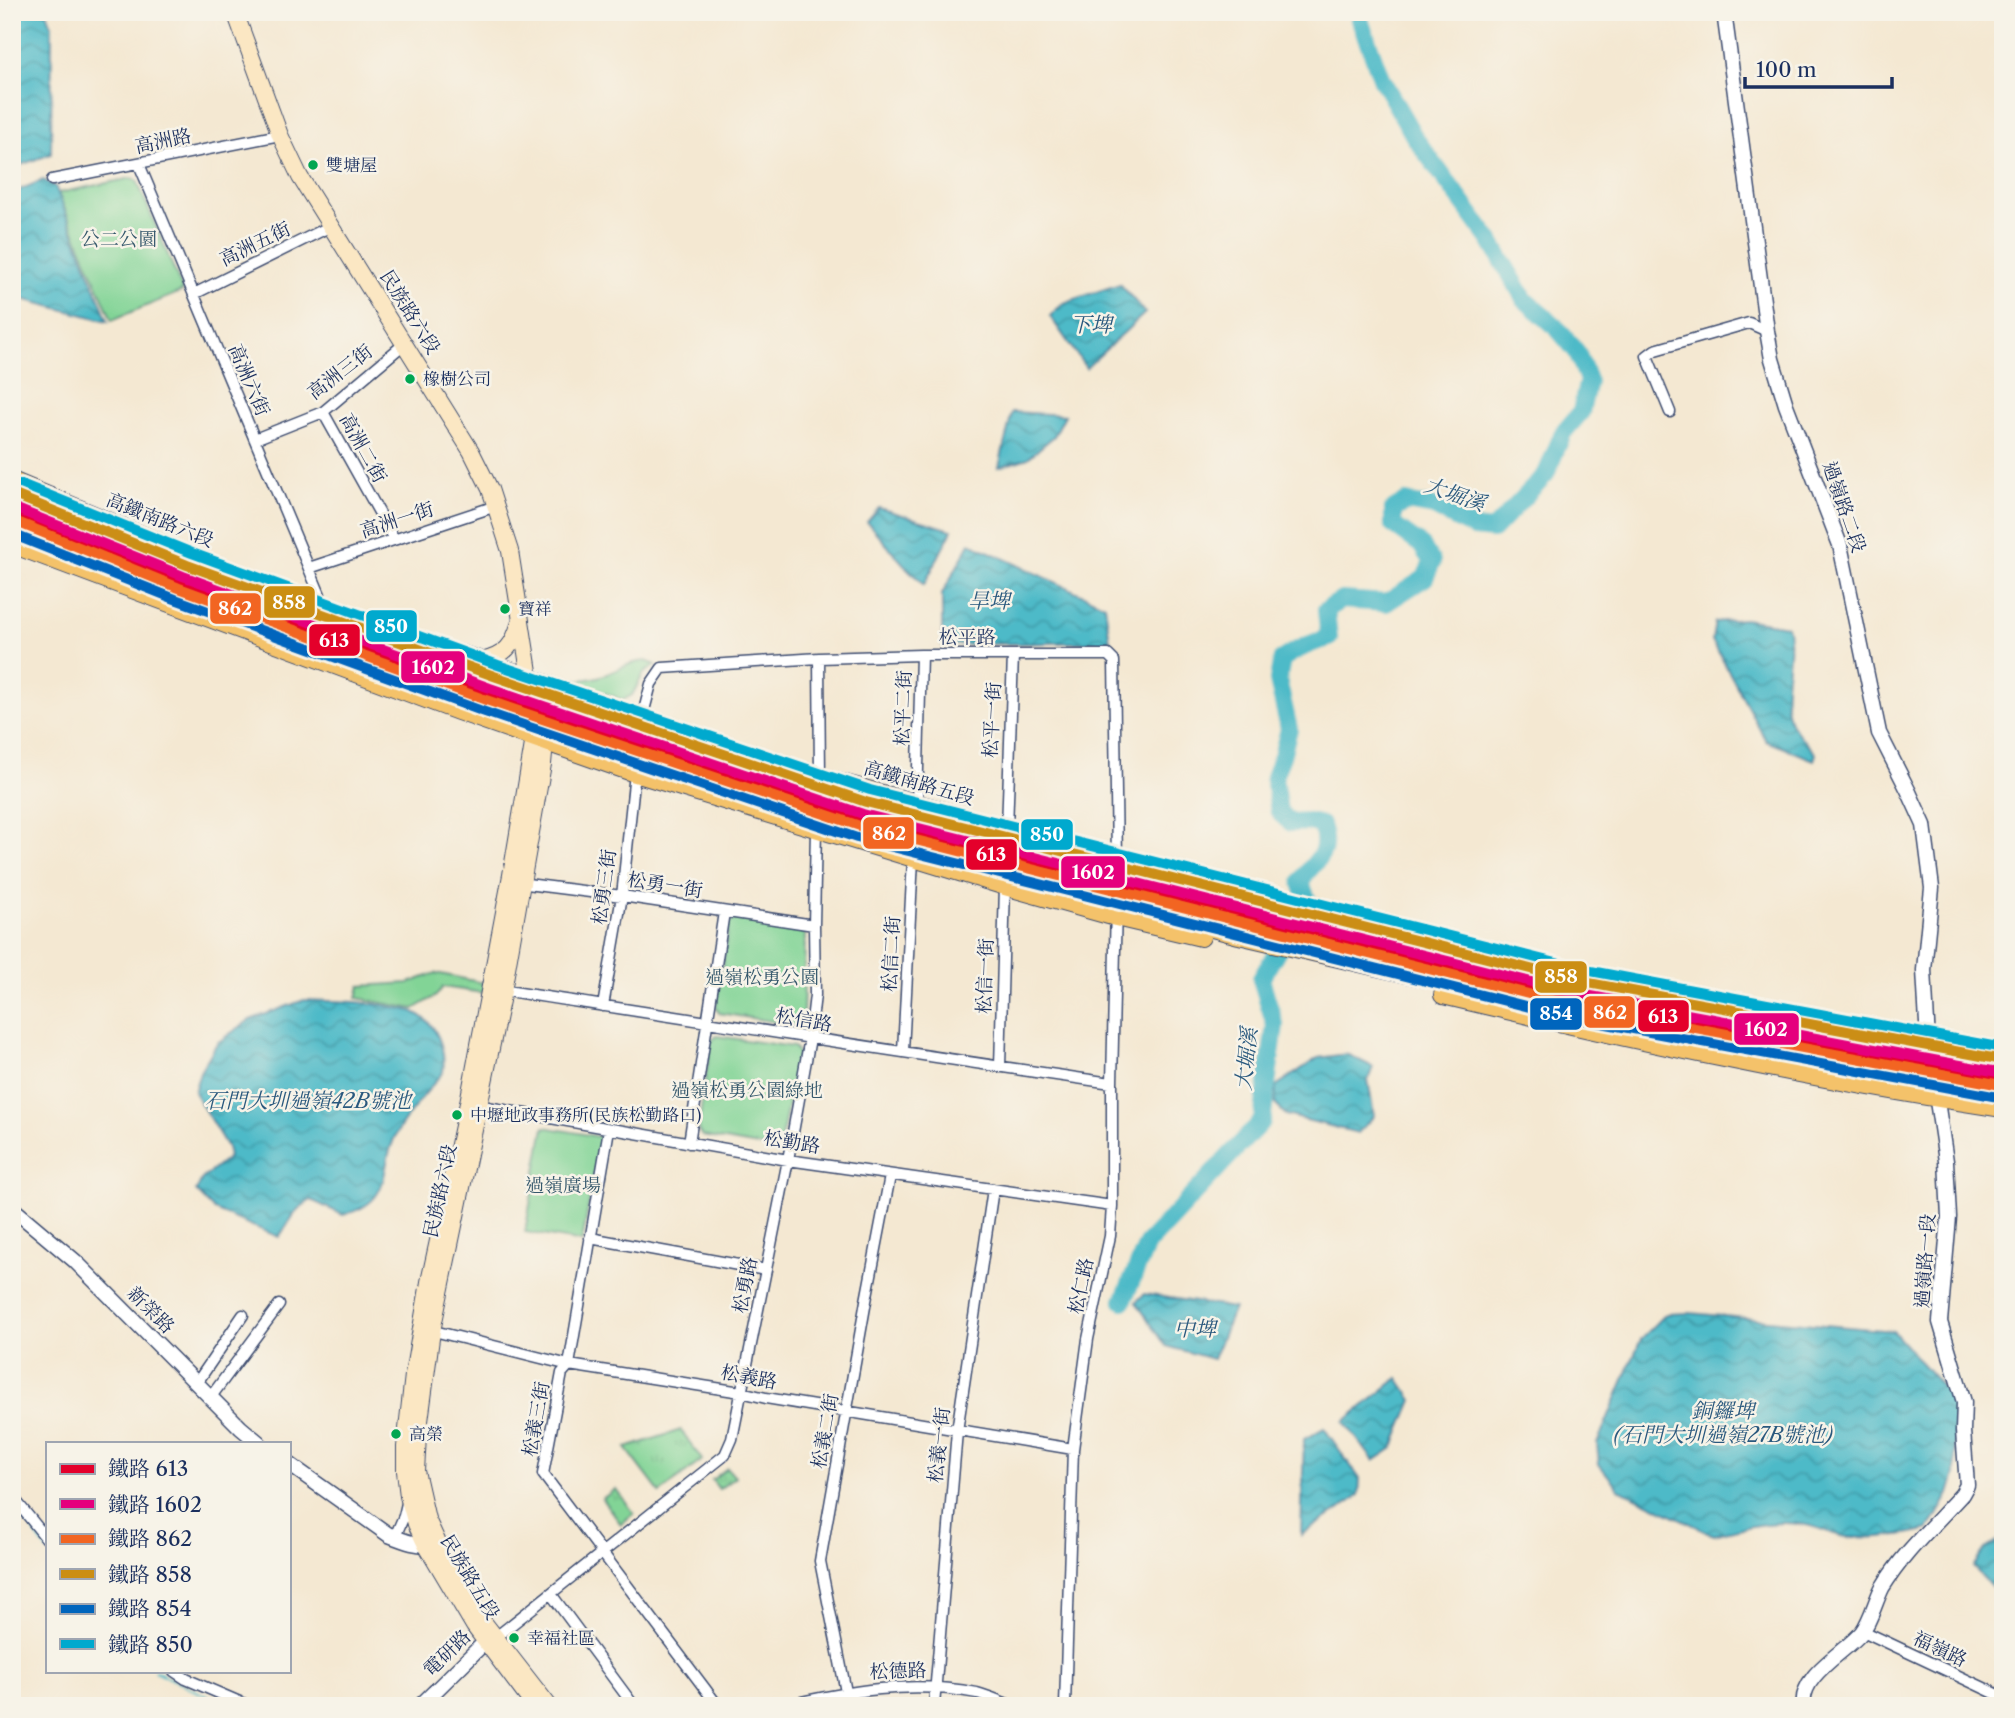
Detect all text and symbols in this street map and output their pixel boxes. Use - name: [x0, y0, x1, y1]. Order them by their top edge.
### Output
- scale bar: [1745, 46, 1892, 90]
- text: 100 m: [1756, 57, 1817, 82]
- street label: 高洲路: [133, 124, 193, 158]
- place label: 雙塘屋: [326, 155, 377, 175]
- marker: 雙塘屋: [306, 158, 320, 172]
- street label: 高洲五街: [216, 217, 294, 271]
- park label: 公二公園: [81, 228, 157, 251]
- street label: 民族路六段: [375, 266, 445, 358]
- water label: 下埤: [1070, 312, 1115, 337]
- street label: 高洲三街: [303, 340, 377, 404]
- street label: 高洲六街: [224, 341, 274, 419]
- place label: 橡樹公司: [423, 369, 491, 389]
- marker: 橡樹公司: [403, 372, 417, 386]
- street label: 高洲二街: [335, 409, 391, 487]
- street label: 過嶺路二段: [1818, 458, 1870, 556]
- water label: 大堀溪: [1421, 472, 1491, 517]
- street label: 高鐵南路六段: [103, 488, 217, 552]
- street label: 高洲一街: [357, 497, 437, 543]
- line badge: 858: [263, 585, 316, 619]
- water label: 旱埤: [968, 588, 1013, 613]
- text: 858: [272, 591, 306, 614]
- line badge: 862: [209, 592, 262, 625]
- text: 862: [218, 597, 252, 620]
- place label: 寶祥: [518, 599, 552, 619]
- marker: 寶祥: [498, 602, 512, 616]
- line badge: 850: [365, 609, 418, 643]
- text: 850: [374, 615, 408, 638]
- line badge: 613: [308, 623, 361, 657]
- street label: 松平路: [938, 626, 996, 649]
- text: 613: [319, 629, 349, 652]
- line badge: 1602: [400, 650, 466, 684]
- text: 1602: [411, 656, 455, 679]
- street label: 松平二街: [890, 670, 916, 746]
- street label: 松平一街: [979, 681, 1005, 759]
- street label: 高鐵南路五段: [861, 756, 977, 810]
- line badge: 862: [862, 816, 915, 850]
- line badge: 850: [1020, 818, 1074, 851]
- text: 862: [872, 822, 906, 845]
- text: 850: [1030, 823, 1064, 846]
- line badge: 613: [965, 838, 1018, 871]
- text: 613: [976, 843, 1006, 866]
- street label: 松勇三街: [587, 848, 621, 926]
- line badge: 1602: [1060, 855, 1126, 889]
- text: 1602: [1071, 861, 1115, 884]
- street label: 松勇一街: [626, 868, 704, 902]
- street label: 松信二街: [878, 915, 904, 993]
- street label: 松信一街: [972, 938, 998, 1014]
- line badge: 858: [1534, 960, 1588, 994]
- text: 858: [1544, 965, 1578, 988]
- park label: 過嶺松勇公園: [705, 966, 819, 989]
- line badge: 862: [1583, 995, 1636, 1029]
- line badge: 854: [1529, 997, 1583, 1031]
- line badge: 613: [1637, 999, 1690, 1033]
- text: 862: [1593, 1001, 1627, 1024]
- text: 854: [1539, 1002, 1573, 1025]
- street label: 松信路: [774, 1004, 834, 1036]
- text: 613: [1648, 1005, 1678, 1028]
- line badge: 1602: [1733, 1012, 1800, 1046]
- text: 1602: [1744, 1018, 1788, 1041]
- water label: 大堀溪: [1230, 1024, 1262, 1092]
- park label: 過嶺松勇公園綠地: [671, 1079, 823, 1102]
- water label: 石門大圳過嶺42B號池: [205, 1088, 413, 1113]
- place label: 中壢地政事務所(民族松勤路口): [470, 1105, 701, 1125]
- marker: 中壢地政事務所(民族松勤路口): [450, 1108, 464, 1122]
- street label: 松勤路: [762, 1126, 822, 1158]
- street label: 民族路六段: [419, 1142, 461, 1240]
- park label: 過嶺廣場: [525, 1174, 601, 1197]
- street label: 過嶺路一段: [1910, 1213, 1940, 1309]
- street label: 松勇路: [728, 1255, 762, 1315]
- street label: 松仁路: [1064, 1256, 1098, 1316]
- street label: 新榮路: [123, 1282, 179, 1338]
- water label: 中埤: [1174, 1316, 1219, 1341]
- street label: 松義路: [719, 1360, 779, 1394]
- street label: 松義三街: [518, 1380, 554, 1458]
- street label: 松義二街: [807, 1392, 843, 1470]
- water label: 銅鑼埤 (石門大圳過嶺27B號池): [1612, 1398, 1834, 1447]
- street label: 松義一街: [924, 1406, 954, 1484]
- place label: 高榮: [409, 1424, 443, 1444]
- marker: 高榮: [389, 1427, 403, 1441]
- legend: [46, 1442, 290, 1672]
- text: 鐵路 613: [108, 1456, 188, 1481]
- text: 鐵路 1602: [108, 1492, 202, 1517]
- text: 鐵路 862: [108, 1526, 192, 1551]
- street label: 民族路五段: [436, 1530, 504, 1624]
- text: 鐵路 858: [108, 1562, 192, 1587]
- text: 鐵路 854: [108, 1596, 192, 1621]
- street label: 電研路: [419, 1625, 475, 1681]
- street label: 福嶺路: [1909, 1627, 1971, 1671]
- place label: 幸福社區: [527, 1628, 595, 1648]
- marker: 幸福社區: [507, 1631, 521, 1645]
- text: 鐵路 850: [108, 1632, 193, 1657]
- street label: 松德路: [869, 1659, 927, 1683]

